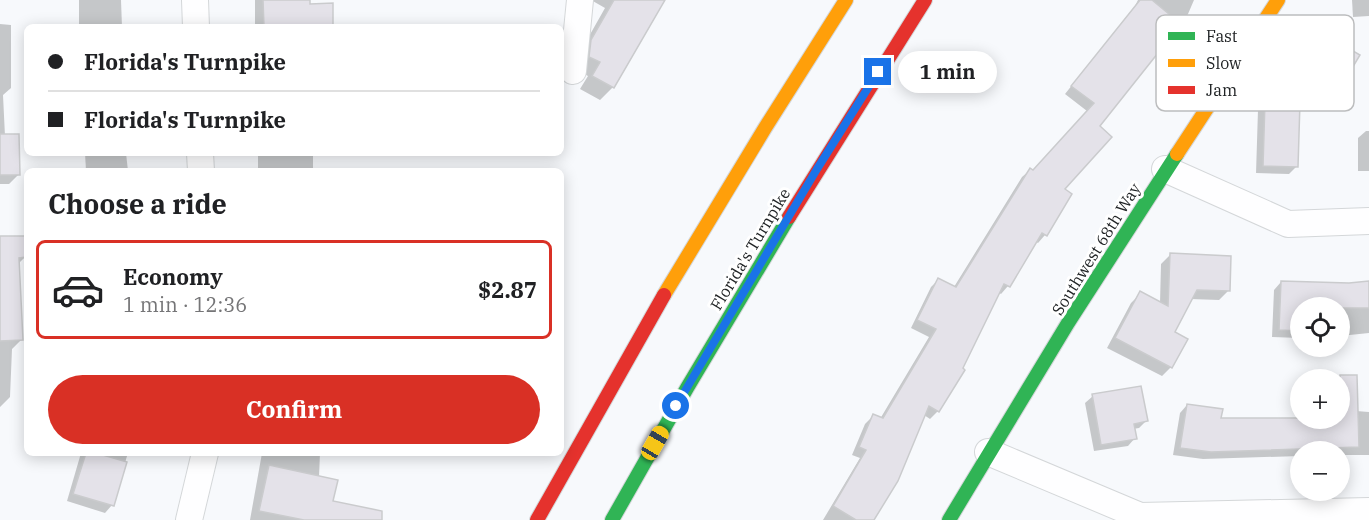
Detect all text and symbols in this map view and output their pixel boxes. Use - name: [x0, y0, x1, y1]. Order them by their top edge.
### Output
- legend: [1156, 15, 1354, 111]
- text: Fast: [1206, 26, 1238, 46]
- text: Florida's Turnpike: [84, 47, 286, 76]
- callout: 1 min: [899, 51, 998, 93]
- text: Slow: [1206, 53, 1242, 73]
- route end: [864, 58, 891, 85]
- text: 1 min: [920, 58, 976, 85]
- text: Jam: [1206, 80, 1237, 100]
- text: Florida's Turnpike: [84, 105, 286, 134]
- street label: Southwest 68th Way: [1047, 179, 1145, 319]
- street label: Florida's Turnpike: [706, 184, 794, 314]
- text: Choose a ride: [48, 186, 227, 221]
- text: Economy: [123, 262, 223, 291]
- icon: car: [51, 263, 105, 317]
- text: $2.87: [478, 275, 537, 304]
- text: 1 min · 12:36: [123, 291, 247, 318]
- map controls: [1290, 297, 1350, 501]
- button: locate: [1290, 297, 1350, 357]
- button: +: [1290, 369, 1350, 429]
- button: Confirm: [48, 375, 540, 444]
- route start: [662, 392, 689, 419]
- car: [638, 423, 672, 463]
- button: −: [1290, 441, 1350, 501]

